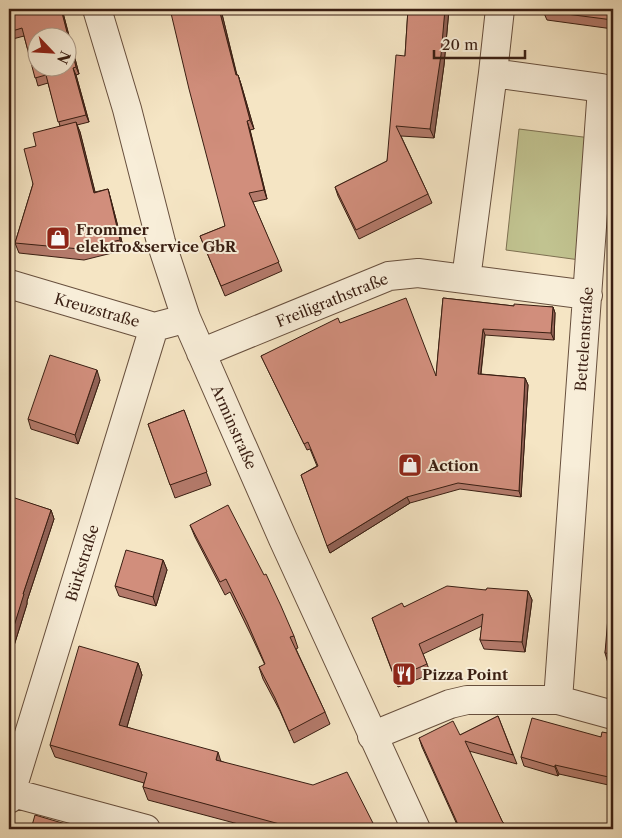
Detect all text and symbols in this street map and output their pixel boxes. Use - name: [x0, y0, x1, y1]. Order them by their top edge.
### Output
- north arrow: [28, 28, 78, 78]
- scale bar: [434, 28, 526, 60]
- text: 20 m: [442, 35, 478, 54]
- text: N: [53, 48, 75, 67]
- place label: Frommer elektro&service GbR: [76, 220, 238, 256]
- shop icon: Frommer elektro&service GbR: [45, 225, 71, 251]
- street label: Freiligrathstraße: [273, 269, 391, 331]
- street label: Bettelenstraße: [571, 286, 597, 392]
- street label: Kreuzstraße: [52, 289, 142, 331]
- street label: Arminstraße: [207, 381, 261, 472]
- shop icon: Action: [397, 452, 423, 478]
- place label: Action: [427, 456, 480, 475]
- street label: Bürkstraße: [61, 522, 103, 604]
- restaurant icon: Pizza Point: [391, 661, 417, 687]
- place label: Pizza Point: [422, 665, 508, 684]

